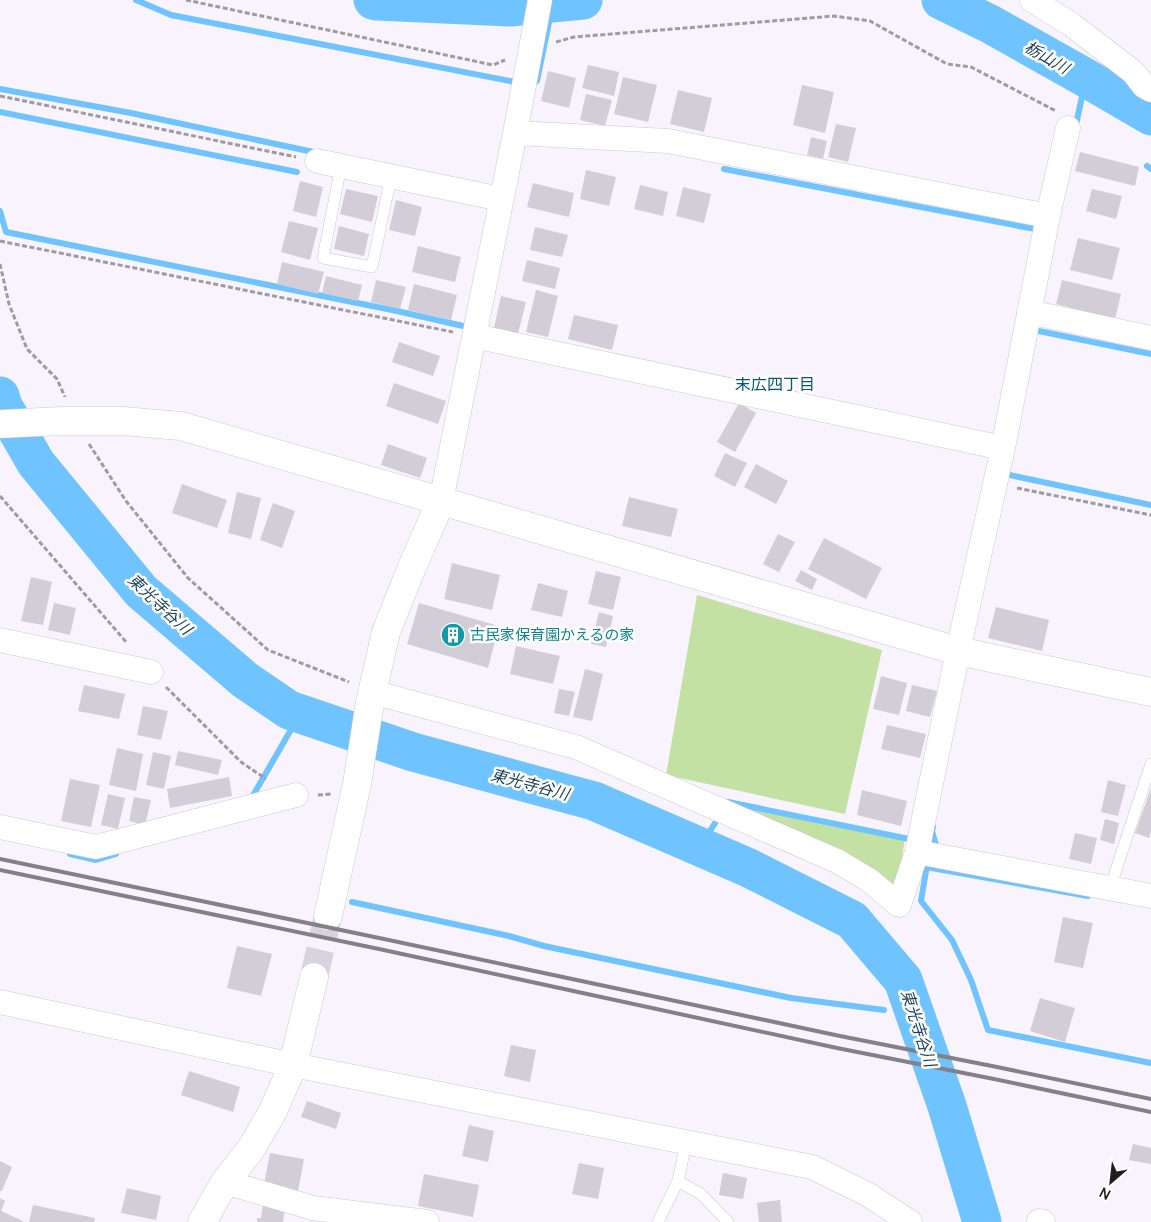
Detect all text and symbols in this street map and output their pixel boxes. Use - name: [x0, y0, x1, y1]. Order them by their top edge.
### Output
- water label: 栃山川: [1021, 35, 1075, 80]
- district label: 末広四丁目: [735, 373, 815, 395]
- water label: 東光寺谷川: [123, 569, 198, 641]
- building icon: 古民家保育園かえるの家: [440, 622, 466, 648]
- place label: 古民家保育園かえるの家: [470, 624, 635, 645]
- water label: 東光寺谷川: [489, 763, 573, 805]
- water label: 東光寺谷川: [896, 987, 942, 1071]
- north arrow: [1086, 1157, 1136, 1207]
- text: N: [1096, 1183, 1114, 1205]

